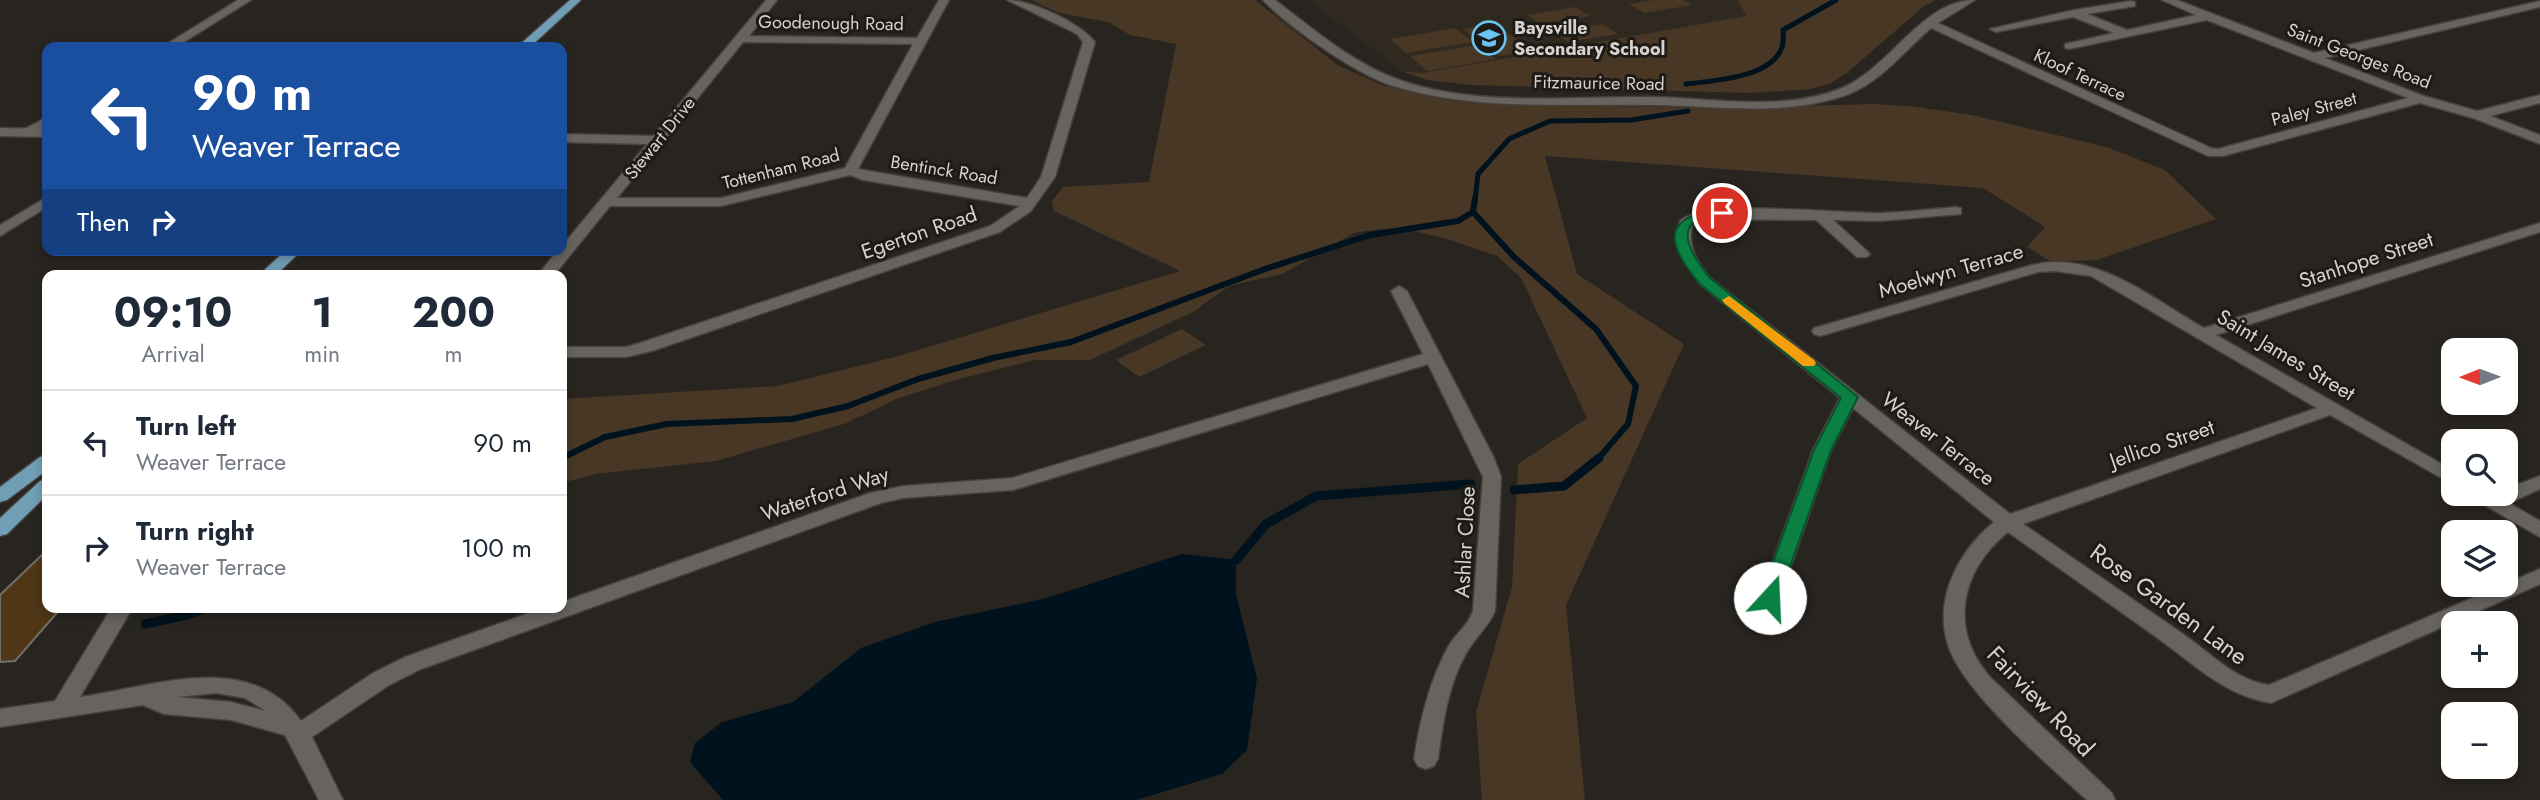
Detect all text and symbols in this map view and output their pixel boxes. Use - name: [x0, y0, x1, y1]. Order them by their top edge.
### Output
- street label: Goodenough Road: [758, 9, 904, 37]
- place label: Baysville Secondary School: [1514, 15, 1665, 62]
- street label: Saint Georges Road: [2283, 17, 2435, 95]
- school or university icon: Baysville Secondary School: [1470, 19, 1508, 57]
- street label: Kloof Terrace: [2030, 42, 2130, 108]
- text: 90 m: [192, 58, 312, 128]
- street label: Fitzmaurice Road: [1533, 69, 1665, 97]
- icon: left: [77, 70, 168, 161]
- street label: Paley Street: [2268, 85, 2360, 133]
- street label: Stewart Drive: [618, 91, 702, 185]
- text: Weaver Terrace: [192, 123, 401, 169]
- street label: Tottenham Road: [720, 142, 842, 196]
- street label: Bentinck Road: [889, 149, 999, 191]
- pin: [1692, 183, 1752, 243]
- icon: arrive: [1703, 194, 1741, 232]
- street label: Egerton Road: [857, 199, 981, 267]
- text: Then: [77, 203, 130, 241]
- icon: right: [144, 203, 182, 241]
- street label: Stanhope Street: [2295, 224, 2437, 296]
- street label: Moelwyn Terrace: [1875, 236, 2027, 306]
- text: 09:10: [114, 282, 232, 343]
- text: 1: [312, 282, 333, 343]
- text: 200: [412, 282, 495, 343]
- street label: Saint James Street: [2211, 302, 2361, 408]
- text: Arrival: [141, 337, 205, 371]
- text: min: [304, 337, 340, 371]
- text: m: [445, 337, 463, 371]
- north arrow: [2441, 338, 2518, 415]
- map controls: [2441, 338, 2518, 779]
- street label: Weaver Terrace: [1875, 385, 2001, 493]
- text: Turn left: [136, 407, 236, 445]
- street label: Jellico Street: [2103, 412, 2218, 477]
- icon: left: [77, 424, 115, 462]
- text: 90 m: [473, 424, 532, 462]
- button: search: [2441, 429, 2518, 506]
- text: Weaver Terrace: [136, 445, 286, 479]
- street label: Waterford Way: [757, 459, 893, 529]
- street label: Ashlar Close: [1447, 485, 1483, 599]
- text: Turn right: [136, 512, 254, 550]
- button: layers: [2441, 520, 2518, 597]
- icon: right: [77, 529, 115, 567]
- text: 100 m: [461, 529, 532, 567]
- street label: Rose Garden Lane: [2083, 535, 2255, 673]
- text: Weaver Terrace: [136, 550, 286, 584]
- position arrow: [1733, 561, 1807, 635]
- button: +: [2441, 611, 2518, 688]
- street label: Fairview Road: [1979, 638, 2103, 764]
- button: −: [2441, 702, 2518, 779]

